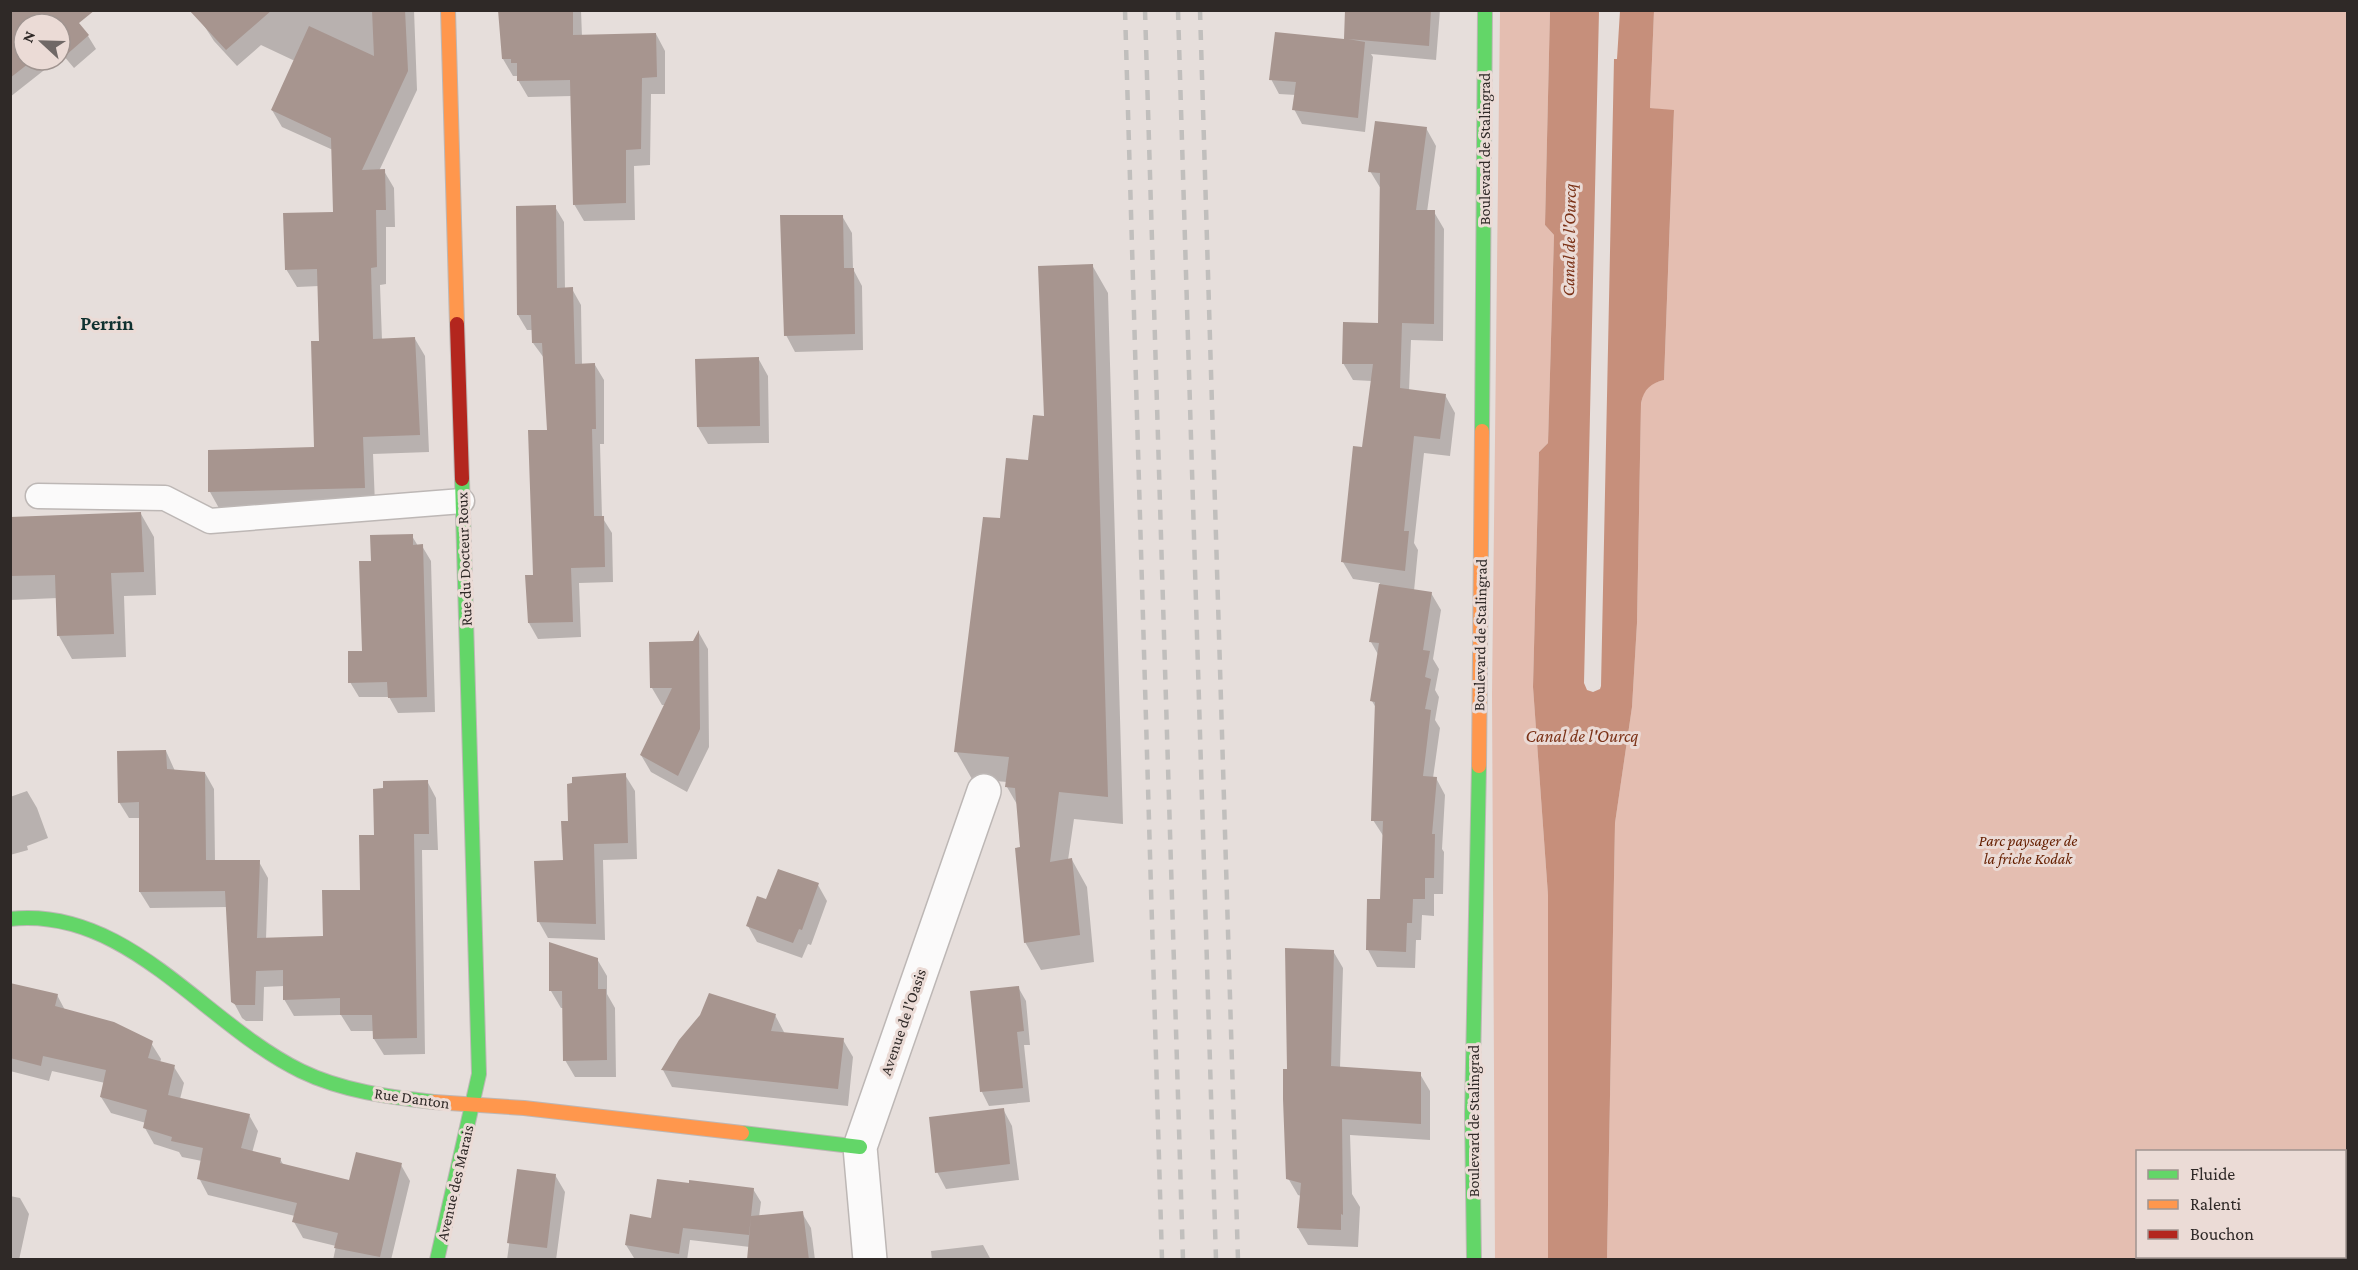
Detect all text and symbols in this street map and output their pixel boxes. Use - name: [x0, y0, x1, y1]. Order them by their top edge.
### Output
- north arrow: [12, 12, 72, 72]
- text: N: [19, 28, 39, 45]
- street label: Boulevard de Stalingrad: [1476, 72, 1494, 225]
- water label: Canal de l'Ourcq: [1558, 183, 1580, 297]
- district label: Perrin: [80, 312, 134, 334]
- street label: Rue du Docteur Roux: [453, 491, 475, 626]
- street label: Boulevard de Stalingrad: [1470, 558, 1491, 711]
- water label: Canal de l'Ourcq: [1526, 726, 1638, 746]
- park label: Parc paysager de la friche Kodak: [1979, 832, 2077, 868]
- street label: Avenue de l'Oasis: [877, 967, 929, 1077]
- street label: Boulevard de Stalingrad: [1465, 1044, 1483, 1197]
- street label: Rue Danton: [373, 1084, 451, 1112]
- street label: Avenue des Marais: [433, 1123, 477, 1243]
- legend: [2136, 1150, 2346, 1258]
- text: Fluide: [2190, 1164, 2235, 1184]
- text: Ralenti: [2190, 1194, 2241, 1214]
- text: Bouchon: [2190, 1224, 2254, 1244]

